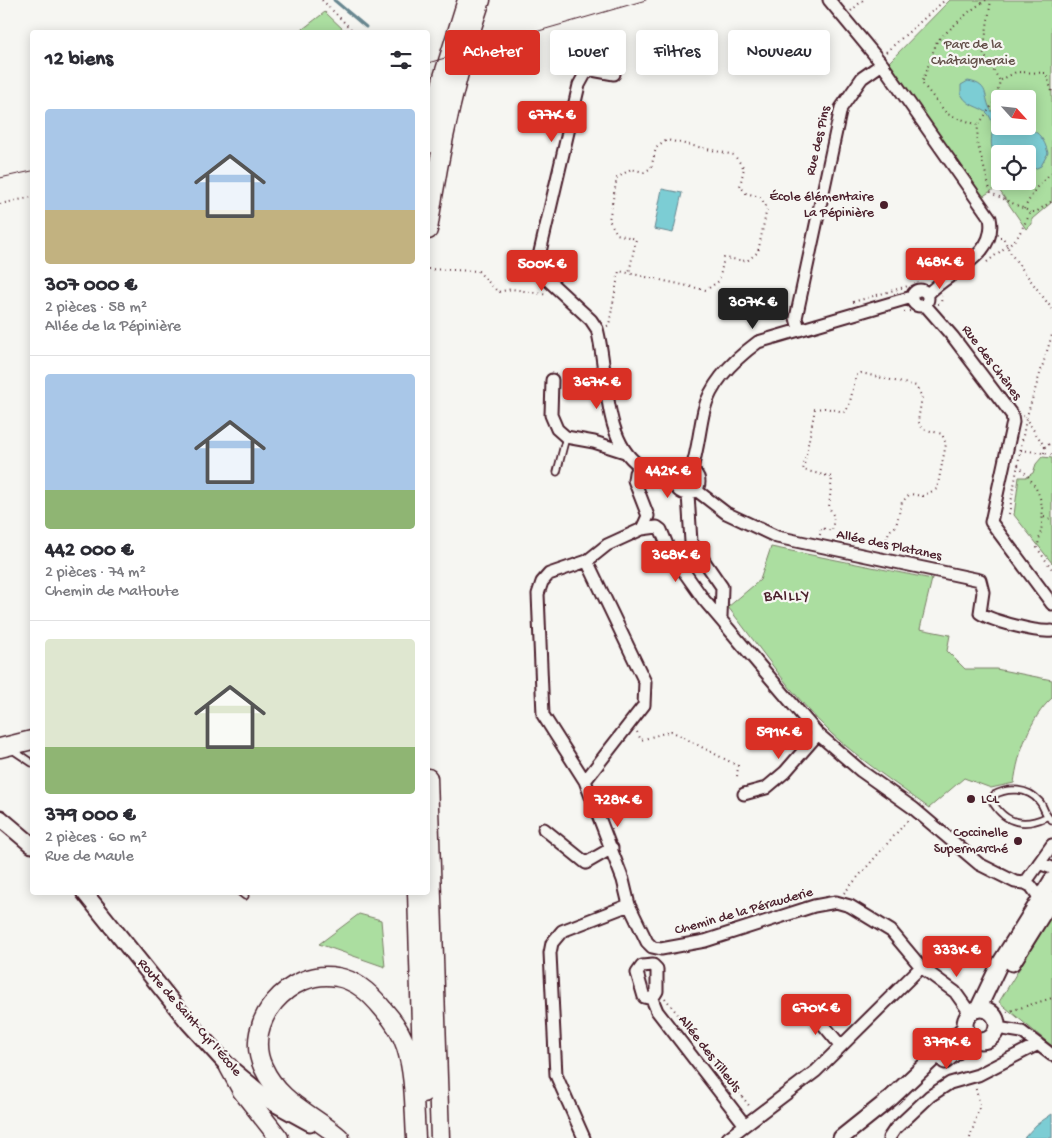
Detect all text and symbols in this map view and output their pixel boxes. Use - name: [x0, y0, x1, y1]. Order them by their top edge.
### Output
- chip: Acheter: [445, 30, 540, 75]
- chip: Louer: [550, 30, 626, 75]
- chip: Filtres: [636, 30, 718, 75]
- chip: Nouveau: [728, 30, 830, 75]
- park label: Parc de la Châtaigneraie: [931, 37, 1016, 70]
- icon: filters: [387, 46, 415, 74]
- text: 12 biens: [45, 48, 113, 73]
- north arrow: [991, 90, 1036, 135]
- map controls: [991, 90, 1036, 190]
- pin: 677K €: [511, 100, 593, 143]
- street label: Rue des Pins: [803, 104, 835, 177]
- text: 677K €: [529, 107, 575, 126]
- icon: home: [185, 141, 275, 231]
- button: locate: [991, 145, 1036, 190]
- place label: École élémentaire La Pépinière: [770, 189, 875, 222]
- marker: École élémentaire La Pépinière: [878, 199, 890, 211]
- pin: 468K €: [899, 248, 981, 290]
- pin: 500K €: [501, 250, 583, 292]
- text: 468K €: [917, 254, 963, 273]
- text: 500K €: [518, 256, 566, 275]
- text: 307 000 €: [45, 274, 137, 299]
- pin: 307K €: [712, 288, 794, 330]
- text: 307K €: [729, 294, 777, 313]
- text: 2 pièces · 58 m²: [45, 299, 147, 318]
- text: Allée de la Pépinière: [45, 318, 181, 337]
- street label: Rue des Chênes: [957, 322, 1025, 405]
- pin: 367K €: [556, 368, 638, 410]
- text: 367K €: [574, 374, 620, 393]
- icon: home: [185, 407, 275, 497]
- pin: 442K €: [627, 456, 709, 499]
- text: 442K €: [645, 463, 691, 482]
- street label: Allée des Platanes: [835, 527, 944, 566]
- text: 442 000 €: [45, 539, 133, 564]
- pin: 368K €: [635, 540, 717, 583]
- text: 368K €: [652, 547, 700, 566]
- text: 2 pièces · 74 m²: [45, 564, 146, 583]
- text: Chemin de Maltoute: [45, 583, 179, 602]
- district label: BAILLY: [763, 588, 810, 607]
- icon: home: [185, 672, 275, 762]
- pin: 591K €: [738, 718, 820, 760]
- text: 591K €: [756, 724, 802, 743]
- pin: 728K €: [577, 786, 659, 828]
- place label: LCL: [981, 791, 1000, 808]
- text: 728K €: [594, 792, 642, 811]
- marker: LCL: [965, 793, 977, 805]
- text: 379 000 €: [45, 804, 136, 829]
- place label: Coccinelle Supermarché: [934, 825, 1009, 858]
- text: 2 pièces · 60 m²: [45, 829, 147, 848]
- marker: Coccinelle Supermarché: [1012, 835, 1024, 847]
- text: Rue de Maule: [45, 848, 134, 867]
- street label: Chemin de la Pérauderie: [673, 884, 816, 940]
- pin: 333K €: [916, 936, 998, 978]
- text: 333K €: [933, 942, 981, 961]
- street label: Route de Saint-Cyr l'École: [133, 956, 245, 1081]
- pin: 670K €: [775, 994, 857, 1036]
- text: 670K €: [792, 1000, 840, 1019]
- street label: Allée des Tilleuls: [674, 1012, 745, 1096]
- pin: 379K €: [906, 1028, 988, 1070]
- text: 379K €: [924, 1034, 970, 1053]

